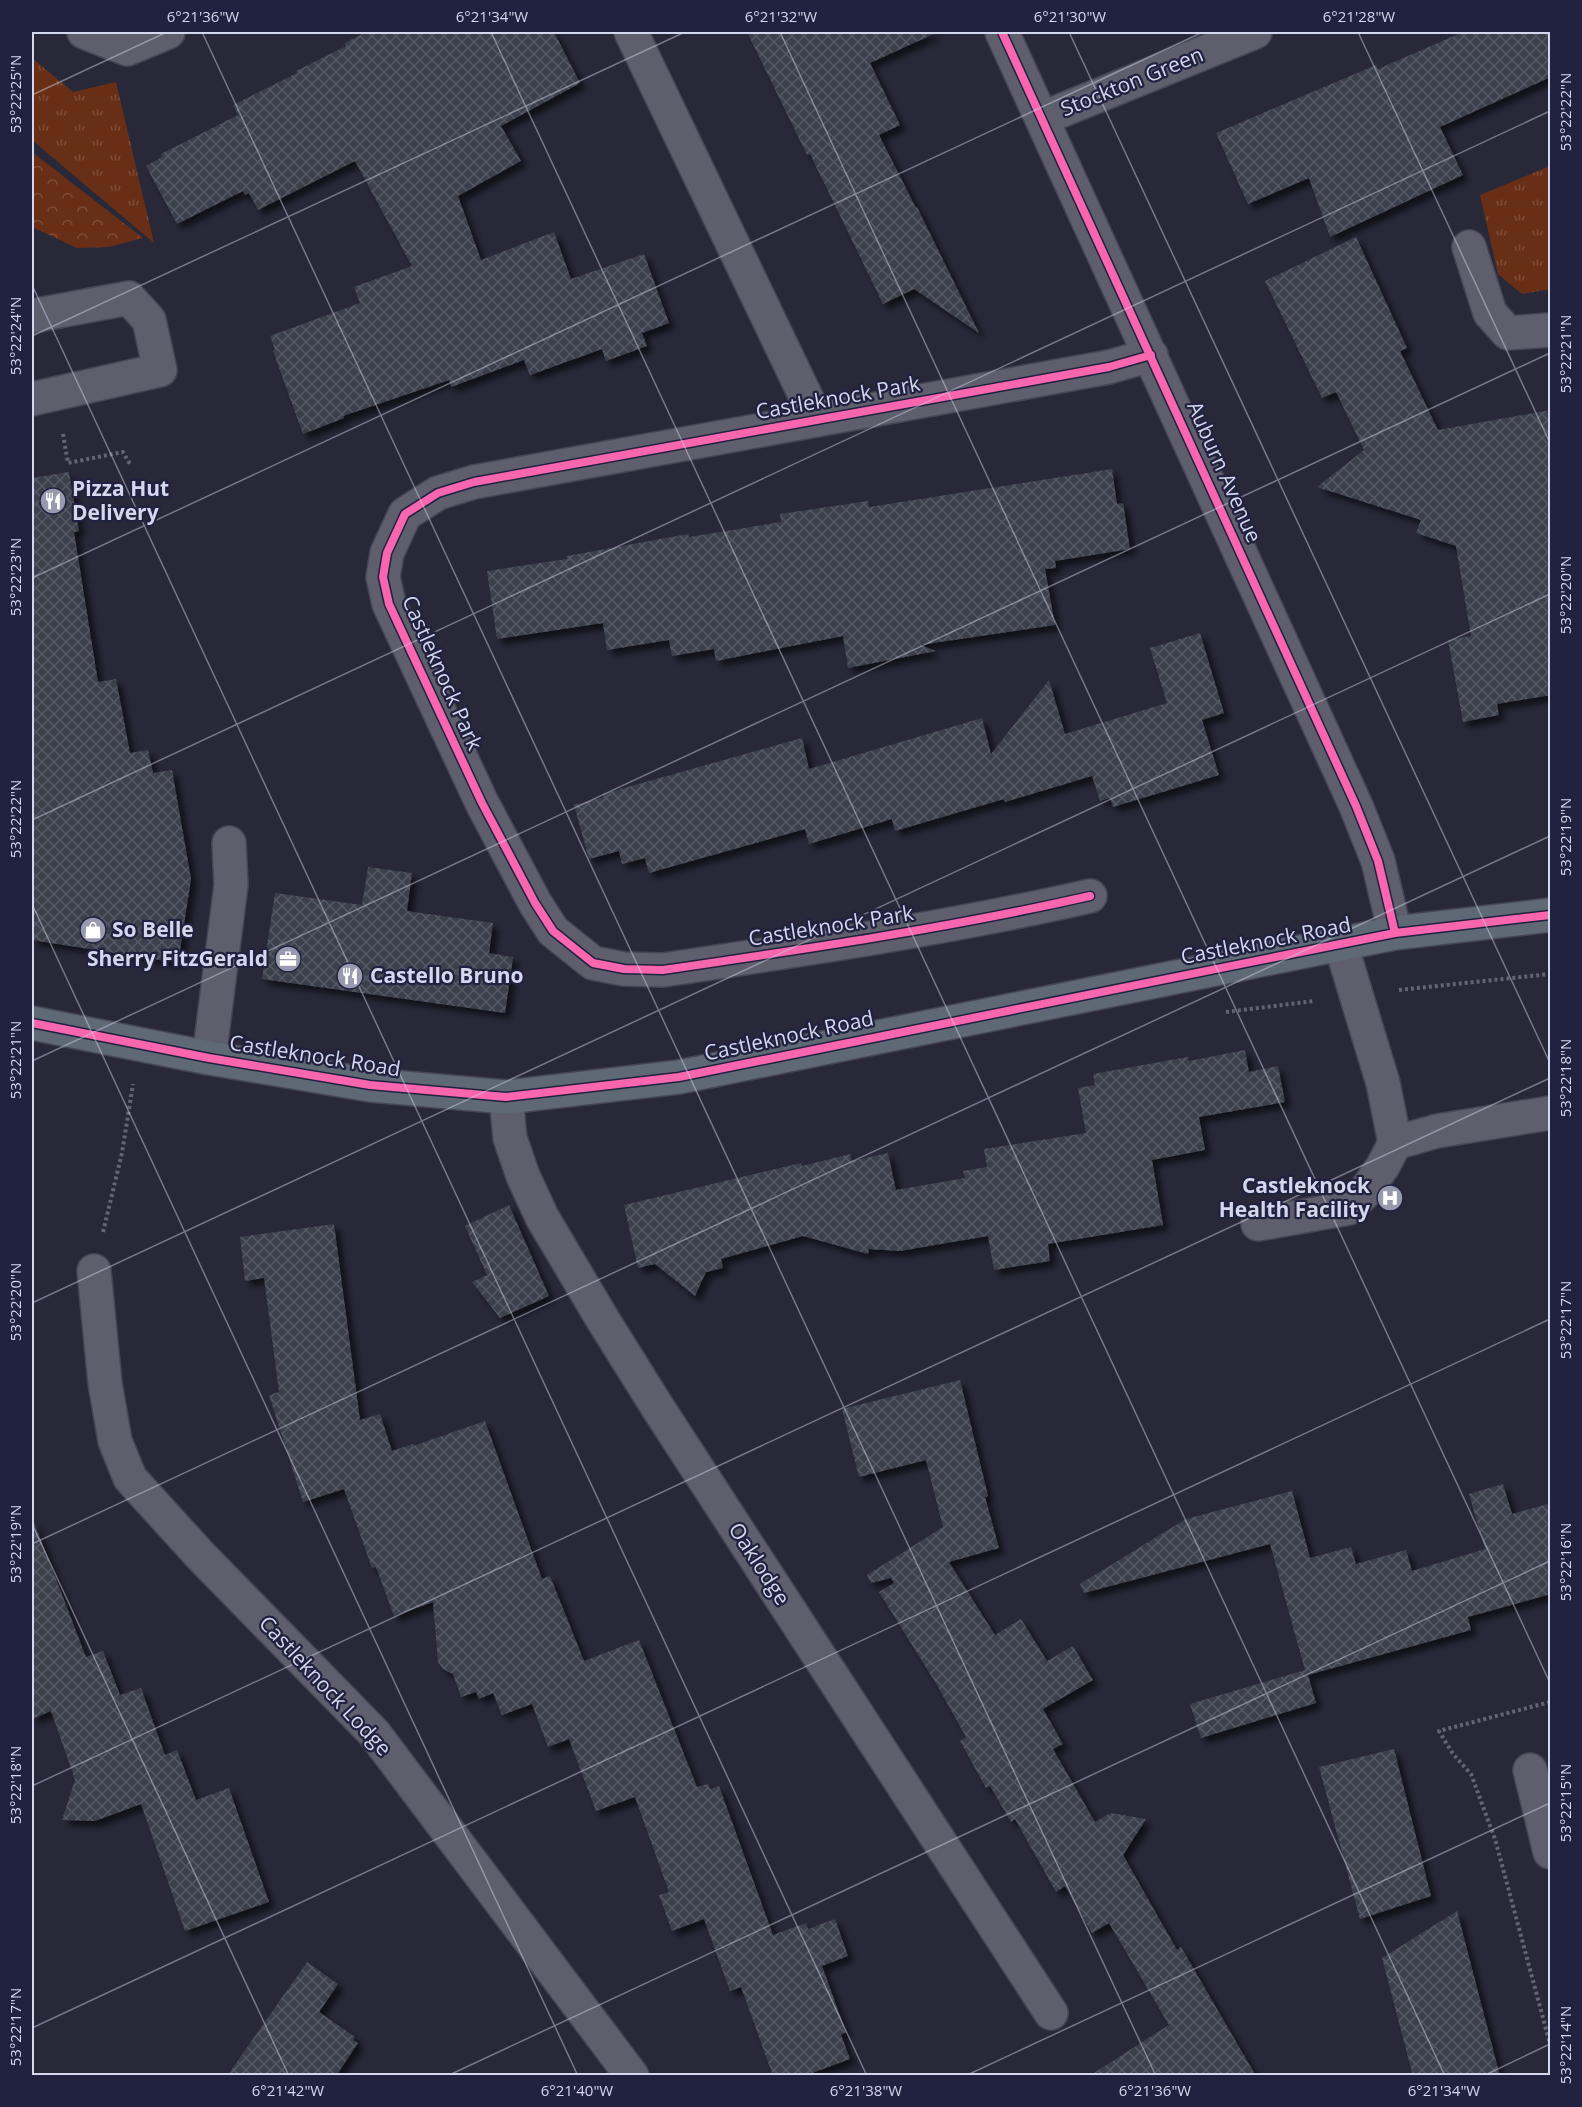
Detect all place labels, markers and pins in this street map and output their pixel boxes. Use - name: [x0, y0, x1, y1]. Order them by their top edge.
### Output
- place label: Pizza Hut Delivery: [72, 474, 169, 526]
- restaurant icon: Pizza Hut Delivery: [38, 486, 68, 516]
- shop icon: So Belle: [78, 915, 108, 945]
- place label: So Belle: [112, 915, 194, 943]
- place label: Sherry FitzGerald: [87, 944, 268, 972]
- office icon: Sherry FitzGerald: [273, 944, 303, 974]
- restaurant icon: Castello Bruno: [335, 961, 365, 991]
- place label: Castello Bruno: [370, 961, 524, 989]
- place label: Castleknock Health Facility: [1219, 1171, 1371, 1223]
- hospital icon: Castleknock Health Facility: [1375, 1183, 1405, 1213]

